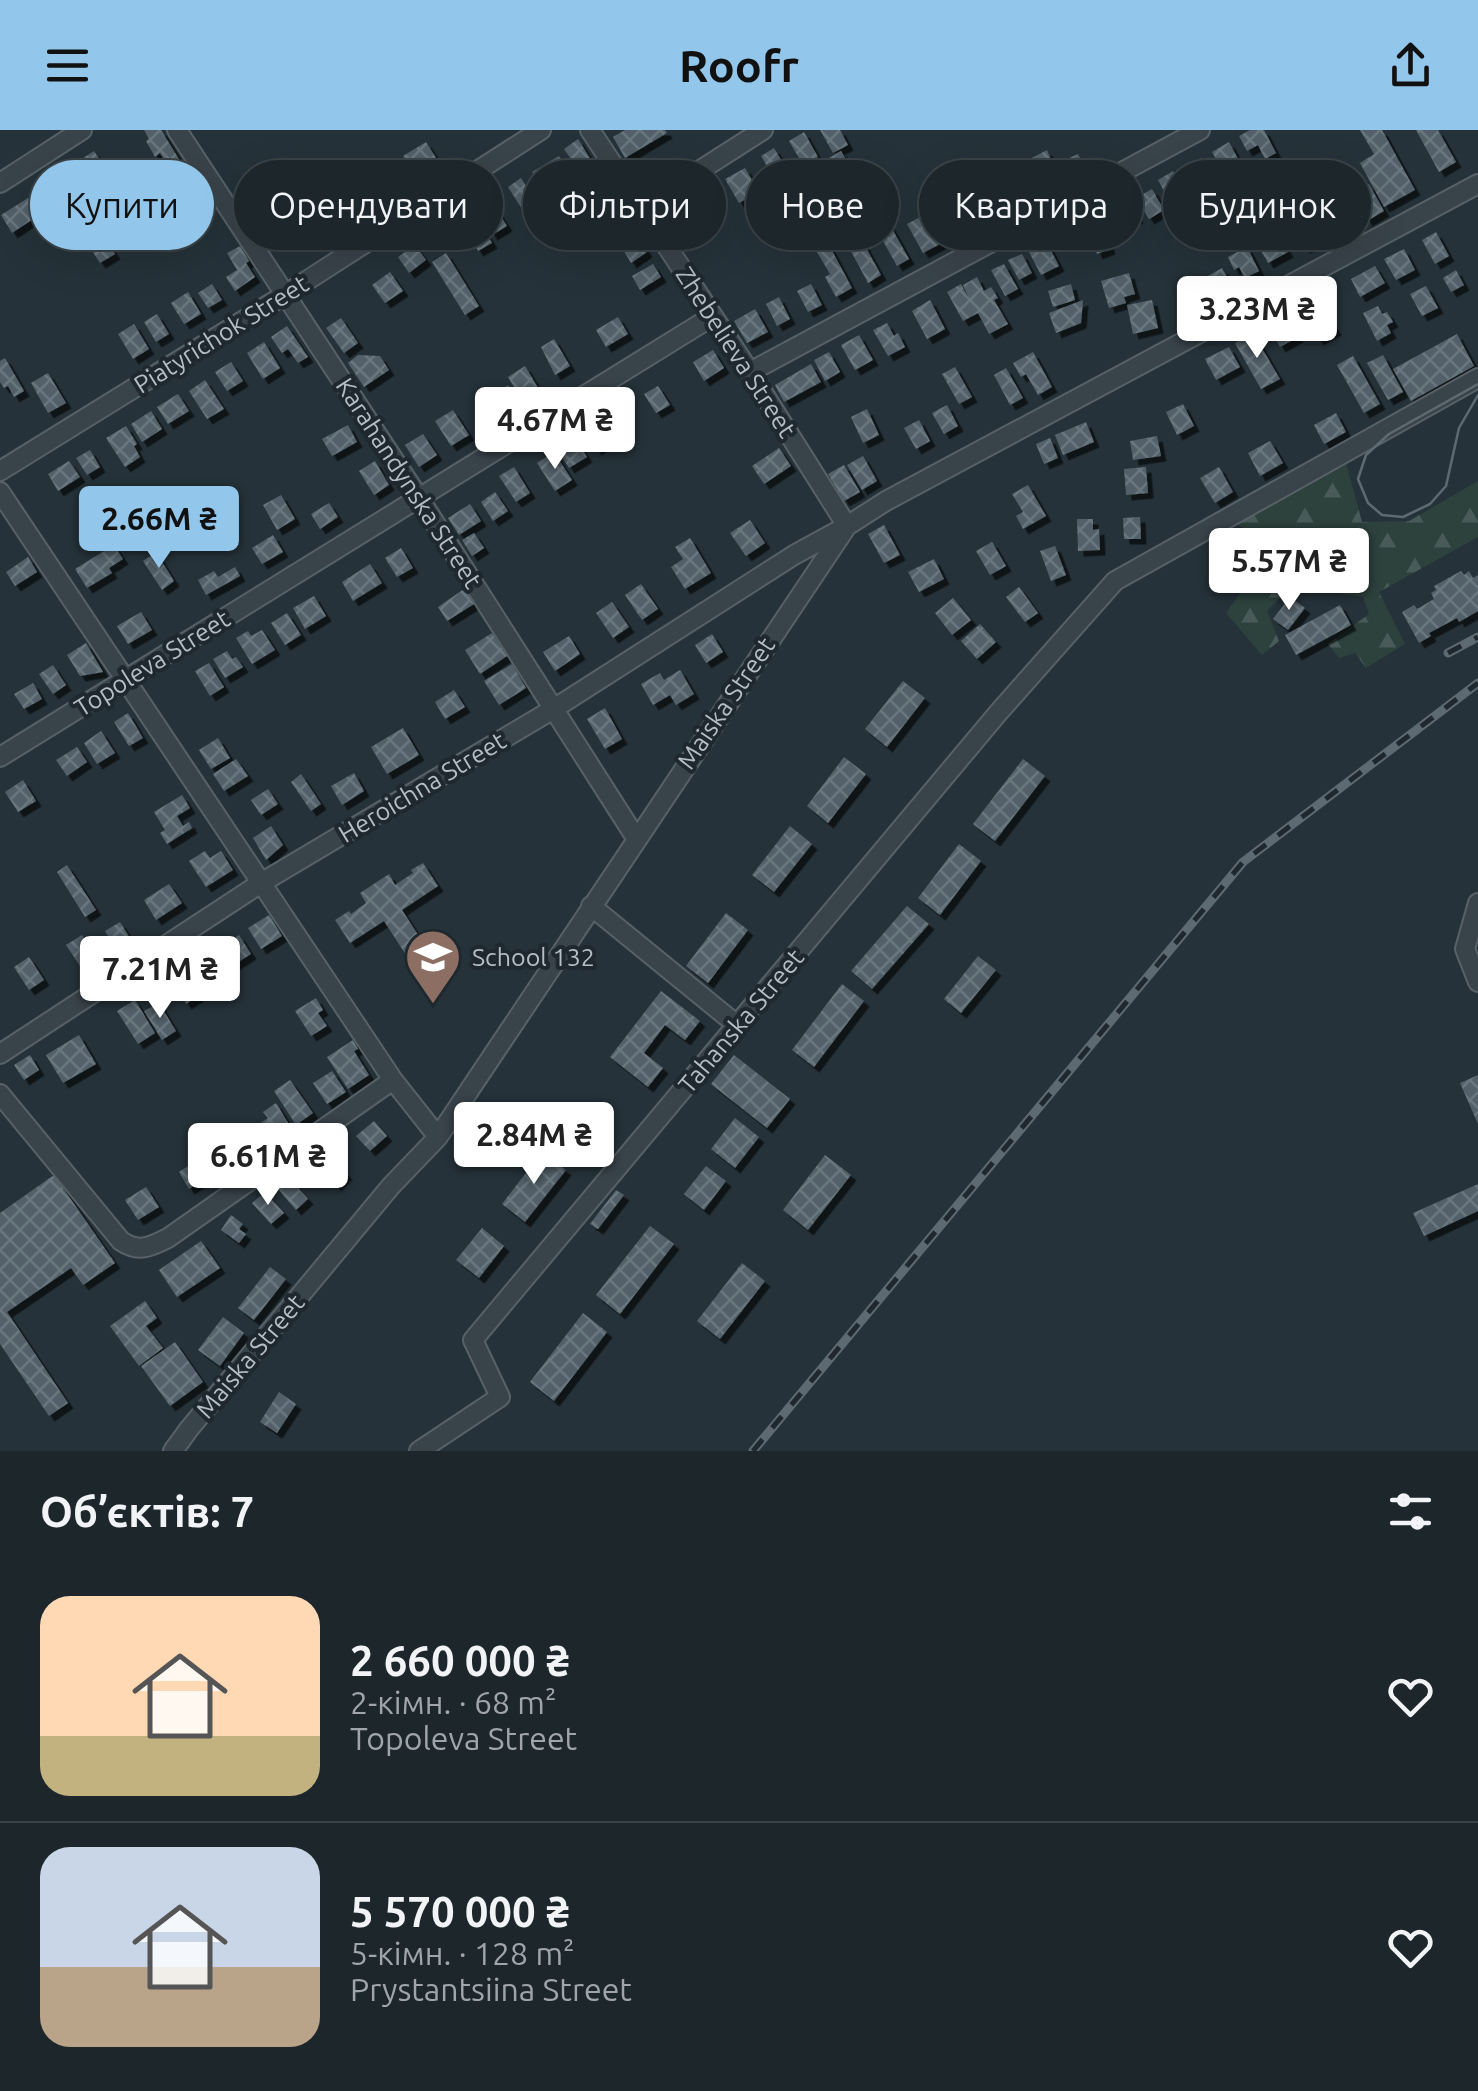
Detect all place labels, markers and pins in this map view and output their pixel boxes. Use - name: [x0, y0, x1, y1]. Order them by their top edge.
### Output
- pin: 3.23M ₴: [1165, 276, 1349, 361]
- pin: 4.67M ₴: [463, 387, 647, 472]
- pin: 2.66M ₴: [67, 486, 251, 571]
- pin: 5.57M ₴: [1197, 528, 1381, 613]
- school or university icon: School 132: [403, 927, 463, 1006]
- pin: 7.21M ₴: [68, 936, 252, 1021]
- place label: School 132: [472, 943, 595, 971]
- pin: 2.84M ₴: [442, 1102, 626, 1187]
- pin: 6.61M ₴: [176, 1123, 360, 1208]

